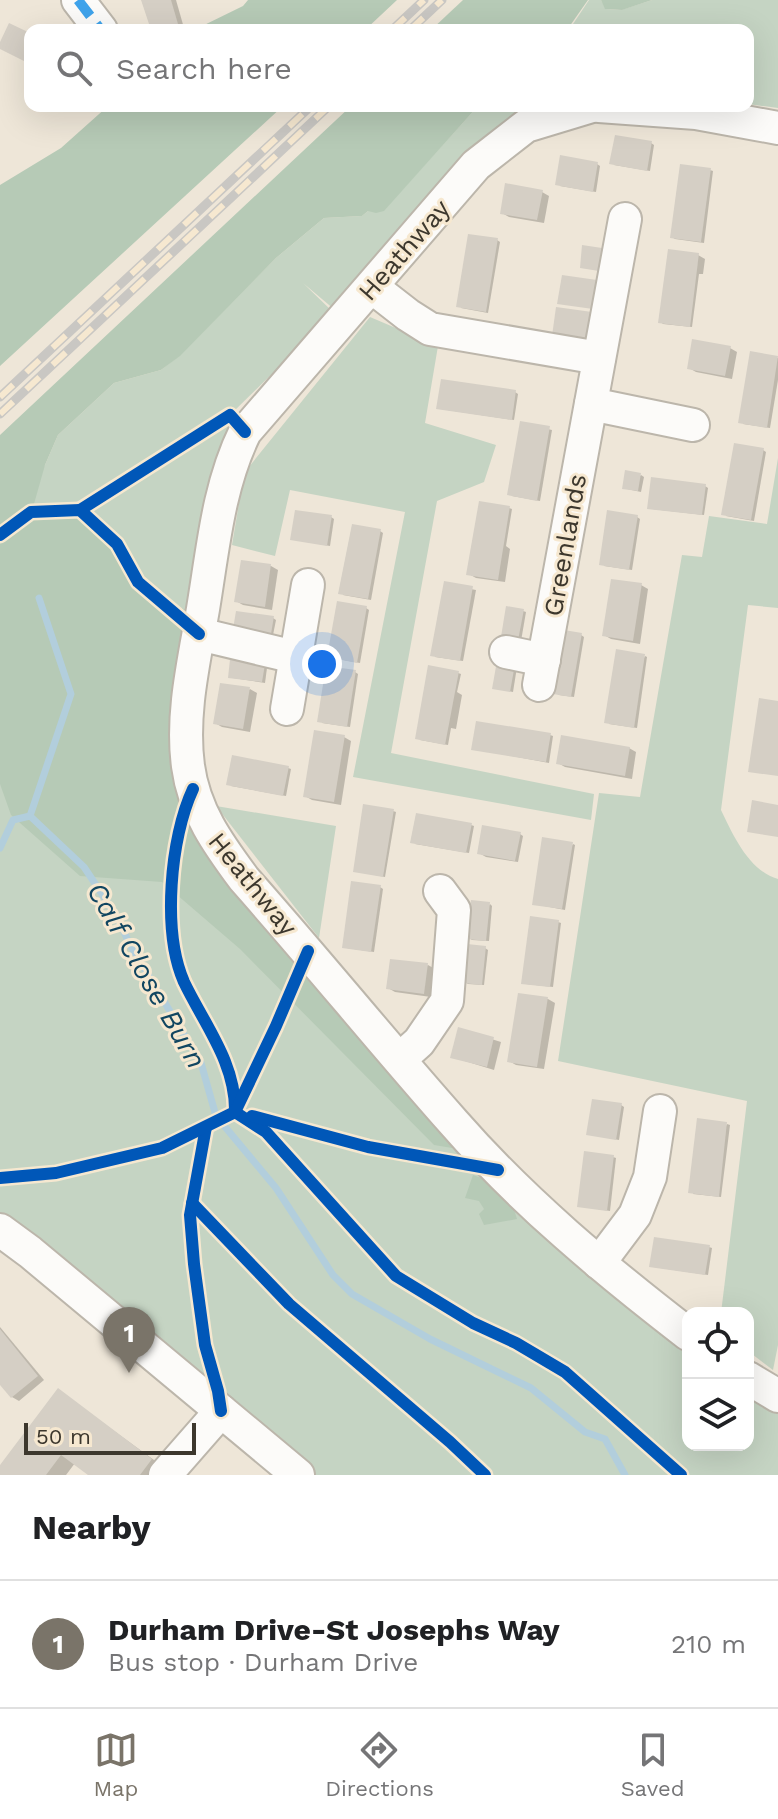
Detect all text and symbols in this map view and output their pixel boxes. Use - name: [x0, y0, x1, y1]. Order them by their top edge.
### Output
- search box: [24, 24, 754, 112]
- icon: search: [52, 46, 96, 90]
- text: Search here: [116, 51, 292, 86]
- street label: Heathway: [352, 193, 456, 307]
- street label: Greenlands: [538, 472, 592, 618]
- your location: [302, 644, 342, 684]
- street label: Heathway: [202, 826, 304, 942]
- water label: Calf Close Burn: [80, 876, 213, 1074]
- pin: 1: [103, 1307, 155, 1373]
- map controls: [682, 1307, 754, 1451]
- button: locate: [682, 1307, 754, 1379]
- button: layers: [682, 1379, 754, 1451]
- scale bar: [24, 1419, 196, 1455]
- text: 50 m: [36, 1424, 91, 1449]
- text: Nearby: [32, 1507, 151, 1547]
- text: Durham Drive-St Josephs Way: [108, 1612, 560, 1647]
- text: 1: [52, 1629, 64, 1659]
- text: 210 m: [671, 1629, 746, 1659]
- text: Bus stop · Durham Drive: [108, 1647, 418, 1677]
- tab: Map: [93, 1728, 138, 1801]
- tab: Directions: [325, 1728, 434, 1801]
- tab: Saved: [621, 1728, 685, 1801]

